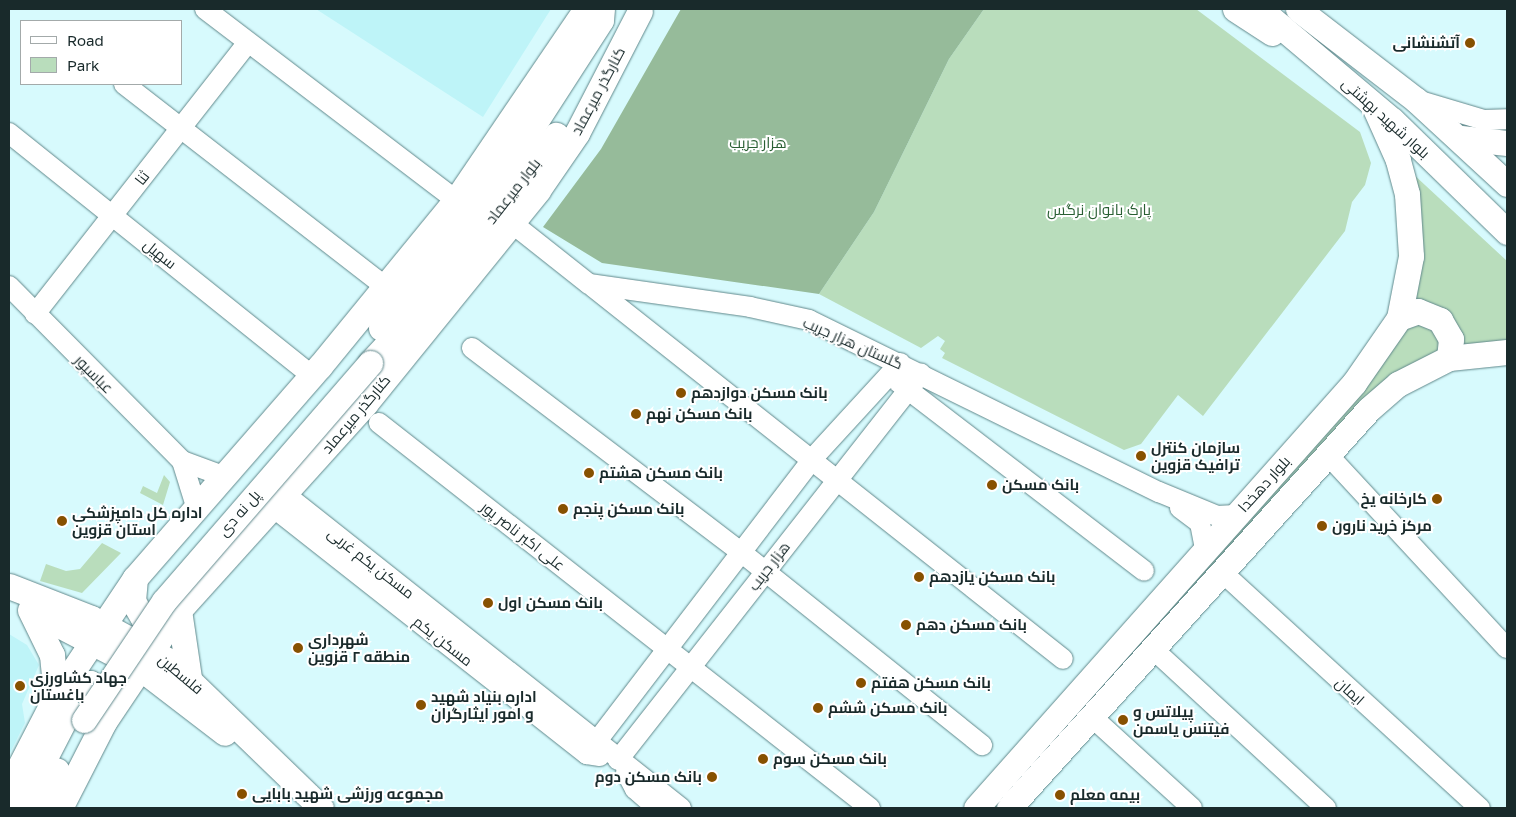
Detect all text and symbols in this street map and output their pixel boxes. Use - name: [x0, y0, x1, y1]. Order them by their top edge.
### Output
- legend: [20, 20, 182, 85]
- text: Road: [67, 31, 104, 49]
- place label: آتشنشانی: [1393, 34, 1460, 52]
- marker: آتشنشانی: [1464, 37, 1476, 49]
- street label: کنارگذر میرعماد: [567, 44, 629, 138]
- text: Park: [67, 56, 99, 74]
- street label: بلوار شهید بهشتی: [1338, 74, 1434, 162]
- park label: هزار جریب: [729, 134, 787, 152]
- street label: بلوار میرعماد: [482, 155, 544, 227]
- street label: ثنا: [131, 167, 153, 189]
- park label: پارک بانوان نرگس: [1047, 201, 1151, 219]
- street label: سهیل: [140, 235, 180, 273]
- street label: گلستان هزار جریب: [800, 313, 906, 373]
- street label: عباسپور: [71, 351, 117, 397]
- street label: کنارگذر میرعماد: [318, 371, 394, 457]
- place label: بانک مسکن دوازدهم: [691, 384, 828, 402]
- marker: بانک مسکن دوازدهم: [675, 387, 687, 399]
- place label: بانک مسکن نهم: [646, 405, 752, 423]
- marker: بانک مسکن نهم: [630, 408, 642, 420]
- place label: سازمان کنترل ترافیک قزوین: [1151, 438, 1240, 473]
- marker: سازمان کنترل ترافیک قزوین: [1135, 450, 1147, 462]
- street label: بلوار دهخدا: [1234, 452, 1294, 516]
- place label: بانک مسکن هشتم: [599, 464, 723, 482]
- marker: بانک مسکن هشتم: [583, 467, 595, 479]
- place label: بانک مسکن: [1002, 476, 1079, 494]
- marker: بانک مسکن: [986, 479, 998, 491]
- street label: پل نه دی: [214, 486, 264, 540]
- place label: کارخانه یخ: [1360, 490, 1427, 508]
- marker: کارخانه یخ: [1431, 493, 1443, 505]
- street label: علی اکبر ناصر پور: [477, 498, 569, 574]
- place label: بانک مسکن پنجم: [573, 500, 685, 518]
- place label: اداره کل دامپزشکی استان قزوین: [72, 503, 203, 538]
- marker: بانک مسکن پنجم: [557, 503, 569, 515]
- marker: اداره کل دامپزشکی استان قزوین: [56, 515, 68, 527]
- place label: مرکز خرید نارون: [1332, 517, 1432, 535]
- marker: مرکز خرید نارون: [1316, 520, 1328, 532]
- street label: مسکن یکم غربی: [324, 524, 418, 602]
- street label: هزار جریب: [744, 538, 794, 594]
- place label: بانک مسکن یازدهم: [929, 568, 1055, 586]
- marker: بانک مسکن یازدهم: [913, 571, 925, 583]
- place label: بانک مسکن اول: [498, 594, 603, 612]
- marker: بانک مسکن اول: [482, 597, 494, 609]
- street label: مسکن یکم: [410, 612, 476, 670]
- place label: بانک مسکن دهم: [916, 616, 1027, 634]
- marker: بانک مسکن دهم: [900, 619, 912, 631]
- place label: شهرداری منطقه ۲ قزوین: [308, 630, 410, 665]
- marker: شهرداری منطقه ۲ قزوین: [292, 642, 304, 654]
- street label: فلسطین: [155, 650, 207, 698]
- place label: جهاد کشاورزی باغستان: [30, 668, 127, 703]
- street label: ایمان: [1332, 673, 1368, 709]
- place label: بانک مسکن هفتم: [871, 674, 991, 692]
- marker: بانک مسکن هفتم: [855, 677, 867, 689]
- marker: جهاد کشاورزی باغستان: [14, 680, 26, 692]
- place label: اداره بنیاد شهید و امور ایثارگران: [431, 687, 537, 722]
- marker: اداره بنیاد شهید و امور ایثارگران: [415, 699, 427, 711]
- place label: بانک مسکن ششم: [828, 699, 947, 717]
- marker: بانک مسکن ششم: [812, 702, 824, 714]
- place label: پیلاتس و فیتنس یاسمن: [1133, 702, 1229, 737]
- marker: پیلاتس و فیتنس یاسمن: [1117, 714, 1129, 726]
- place label: بانک مسکن سوم: [773, 750, 887, 768]
- marker: بانک مسکن سوم: [757, 753, 769, 765]
- place label: بانک مسکن دوم: [595, 768, 702, 786]
- marker: بانک مسکن دوم: [706, 771, 718, 783]
- place label: مجموعه ورزشی شهید بابایی: [252, 785, 444, 803]
- place label: بیمه معلم: [1070, 786, 1140, 804]
- marker: مجموعه ورزشی شهید بابایی: [236, 788, 248, 800]
- marker: بیمه معلم: [1054, 789, 1066, 801]

